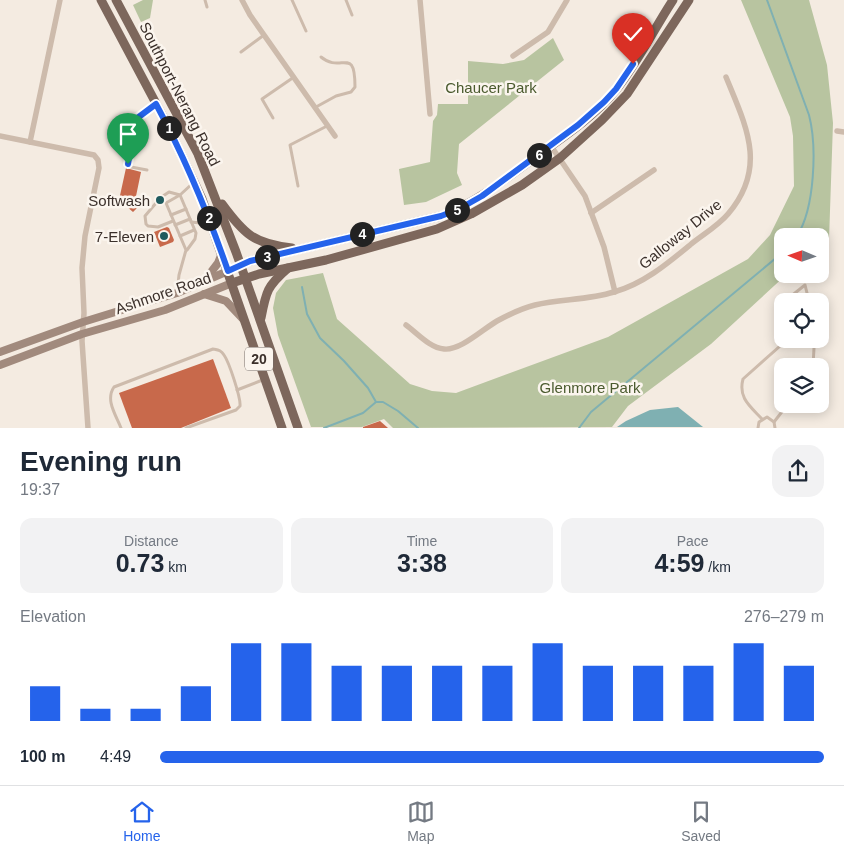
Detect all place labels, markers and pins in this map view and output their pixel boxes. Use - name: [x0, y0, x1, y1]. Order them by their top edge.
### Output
- pin: [612, 13, 654, 64]
- pin: [107, 113, 149, 164]
- pin: 1: [156, 116, 182, 140]
- pin: 6: [526, 142, 552, 168]
- place label: Softwash: [88, 192, 150, 209]
- marker: Softwash: [154, 194, 166, 206]
- pin: 5: [444, 198, 470, 222]
- pin: 2: [196, 206, 222, 230]
- pin: 4: [350, 222, 374, 246]
- place label: 7-Eleven: [95, 228, 154, 245]
- marker: 7-Eleven: [158, 230, 170, 242]
- pin: 3: [254, 244, 280, 270]

